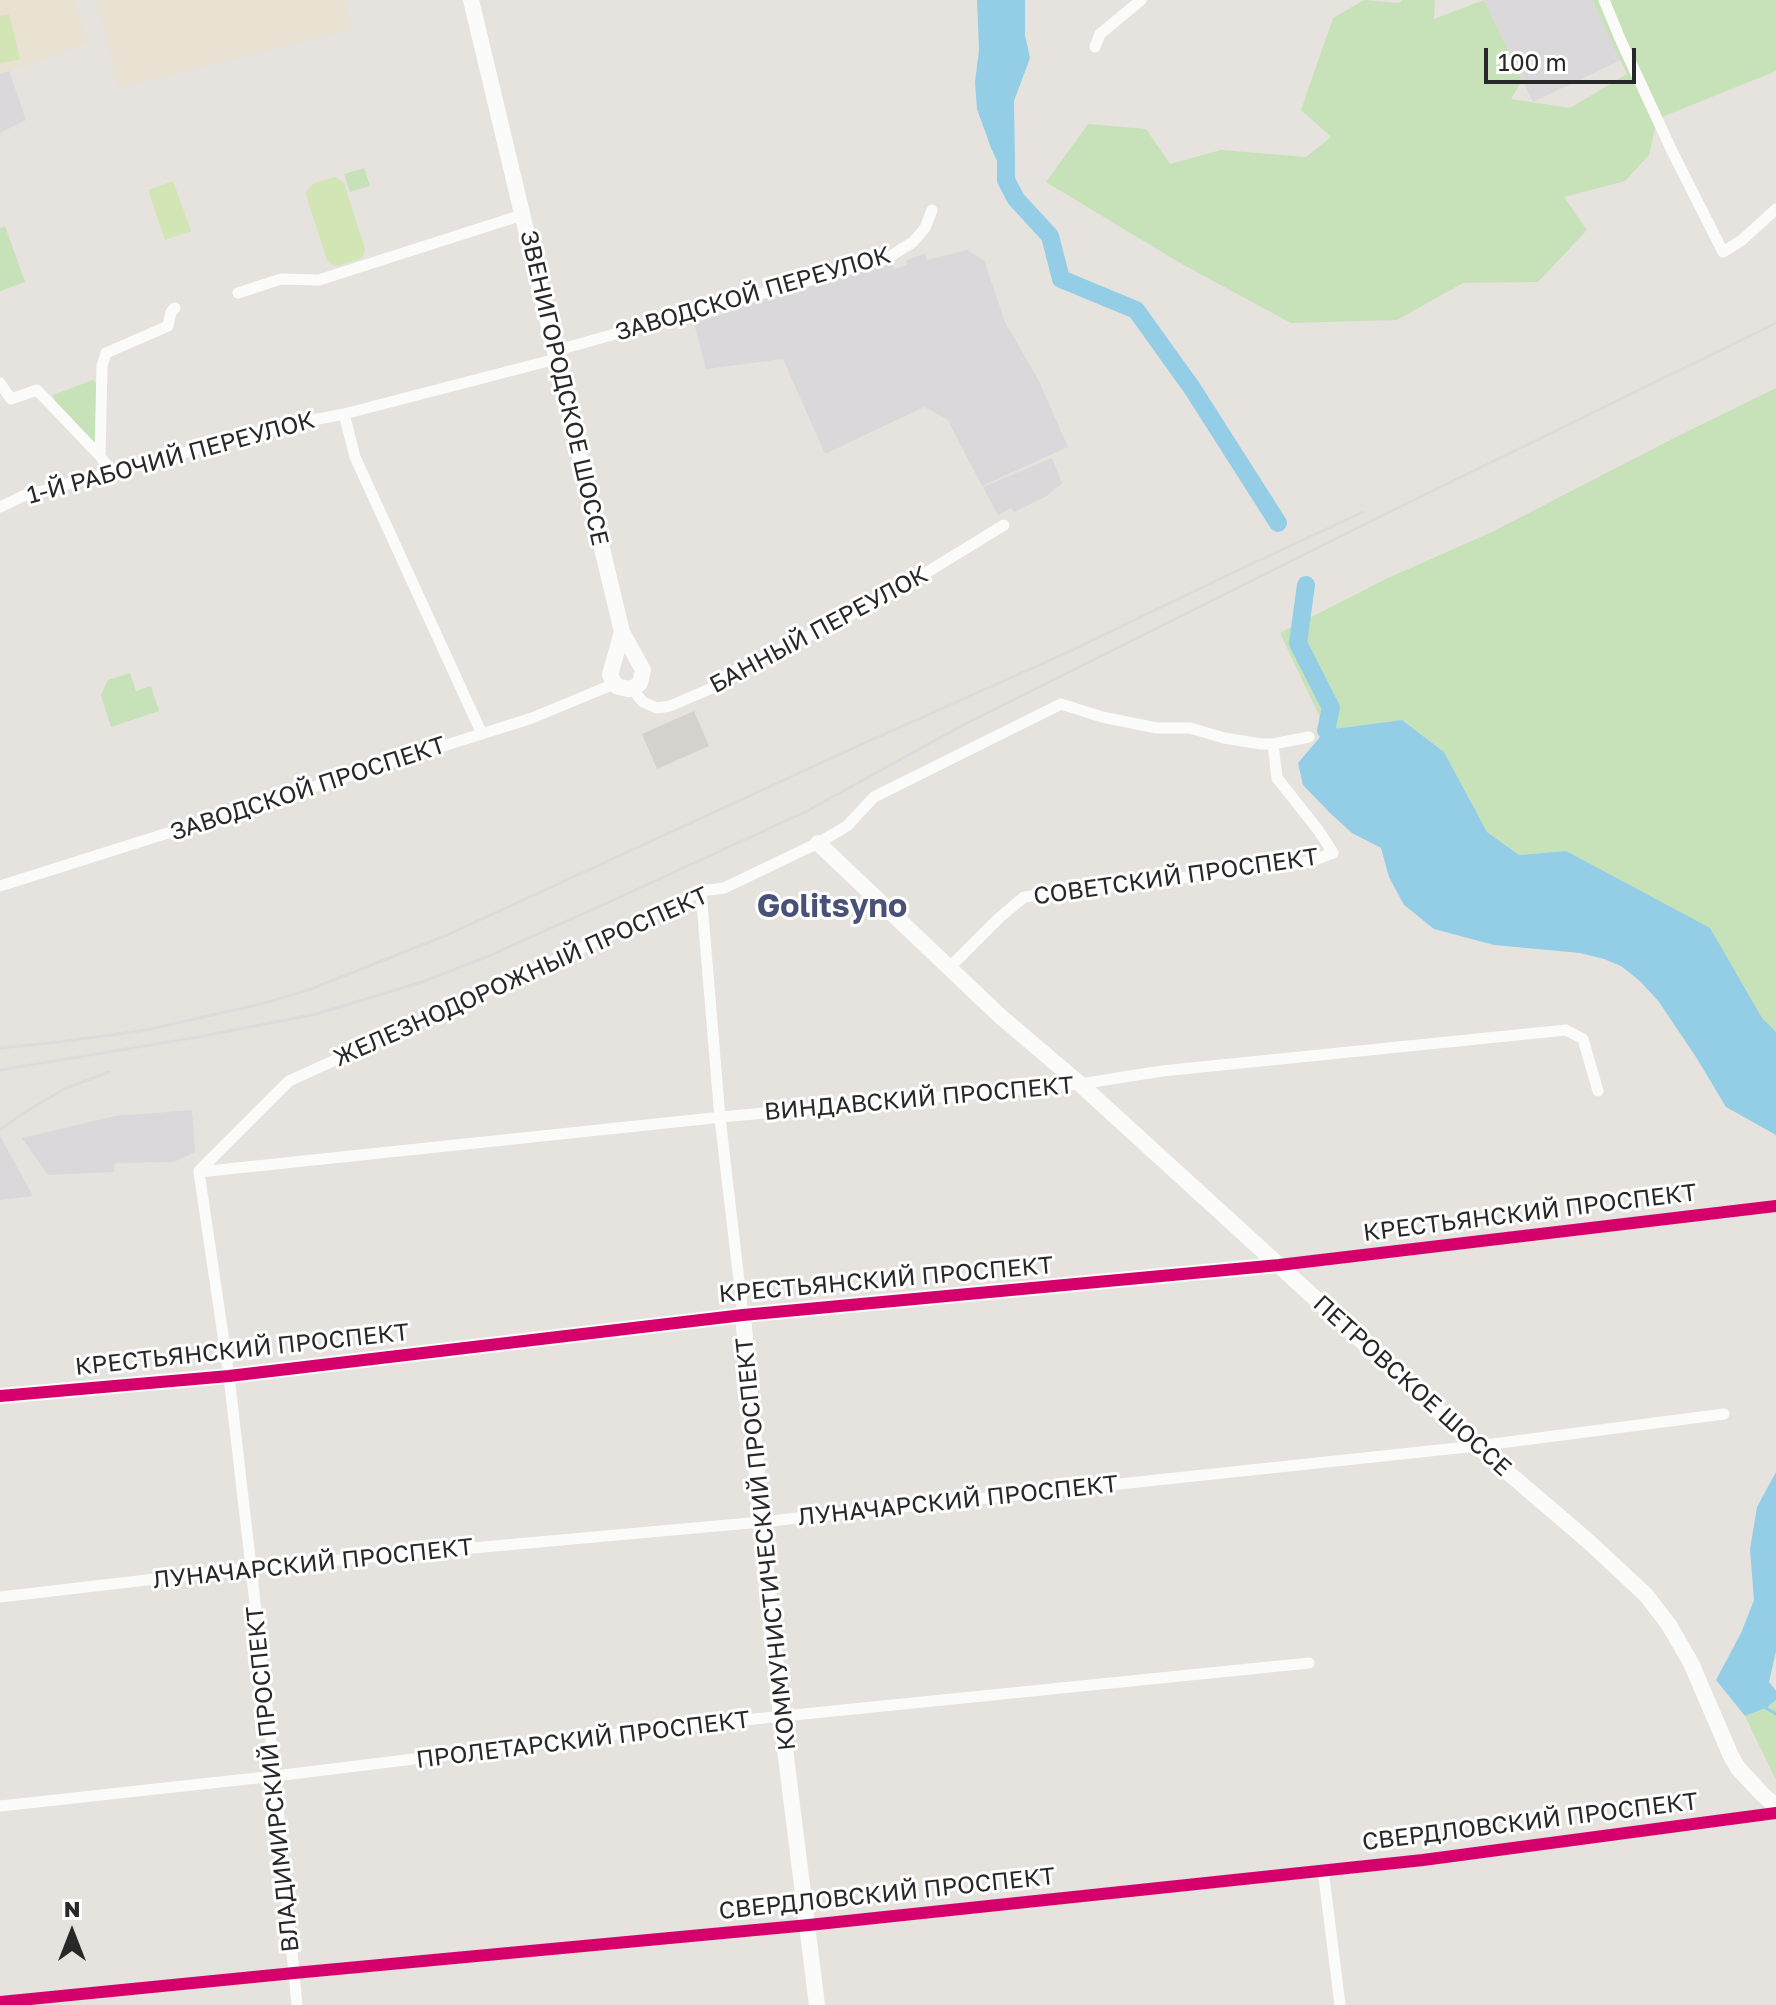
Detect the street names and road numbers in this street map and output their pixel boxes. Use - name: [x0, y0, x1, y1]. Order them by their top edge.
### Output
- street label: ЗВЕНИГОРОДСКОЕ ШОССЕ: [514, 228, 614, 548]
- street label: ЗАВОДСКОЙ ПЕРЕУЛОК: [612, 241, 894, 347]
- street label: 1-Й РАБОЧИЙ ПЕРЕУЛОК: [24, 406, 318, 510]
- street label: БАННЫЙ ПЕРЕУЛОК: [705, 560, 933, 700]
- street label: ЗАВОДСКОЙ ПРОСПЕКТ: [167, 731, 449, 847]
- street label: СОВЕТСКИЙ ПРОСПЕКТ: [1032, 843, 1320, 911]
- street label: ЖЕЛЕЗНОДОРОЖНЫЙ ПРОСПЕКТ: [329, 881, 713, 1073]
- street label: ВИНДАВСКИЙ ПРОСПЕКТ: [763, 1071, 1075, 1127]
- street label: КРЕСТЬЯНСКИЙ ПРОСПЕКТ: [1362, 1178, 1698, 1248]
- street label: КРЕСТЬЯНСКИЙ ПРОСПЕКТ: [718, 1251, 1054, 1309]
- street label: ПЕТРОВСКОЕ ШОССЕ: [1307, 1290, 1517, 1482]
- street label: КРЕСТЬЯНСКИЙ ПРОСПЕКТ: [74, 1318, 410, 1382]
- street label: КОММУНИСТИЧЕСКИЙ ПРОСПЕКТ: [730, 1336, 802, 1752]
- street label: ЛУНАЧАРСКИЙ ПРОСПЕКТ: [797, 1470, 1119, 1532]
- street label: ЛУНАЧАРСКИЙ ПРОСПЕКТ: [152, 1533, 474, 1595]
- street label: ВЛАДИМИРСКИЙ ПРОСПЕКТ: [240, 1604, 306, 1954]
- street label: ПРОЛЕТАРСКИЙ ПРОСПЕКТ: [414, 1705, 752, 1775]
- street label: СВЕРДЛОВСКИЙ ПРОСПЕКТ: [1360, 1787, 1700, 1857]
- street label: СВЕРДЛОВСКИЙ ПРОСПЕКТ: [717, 1862, 1057, 1926]

